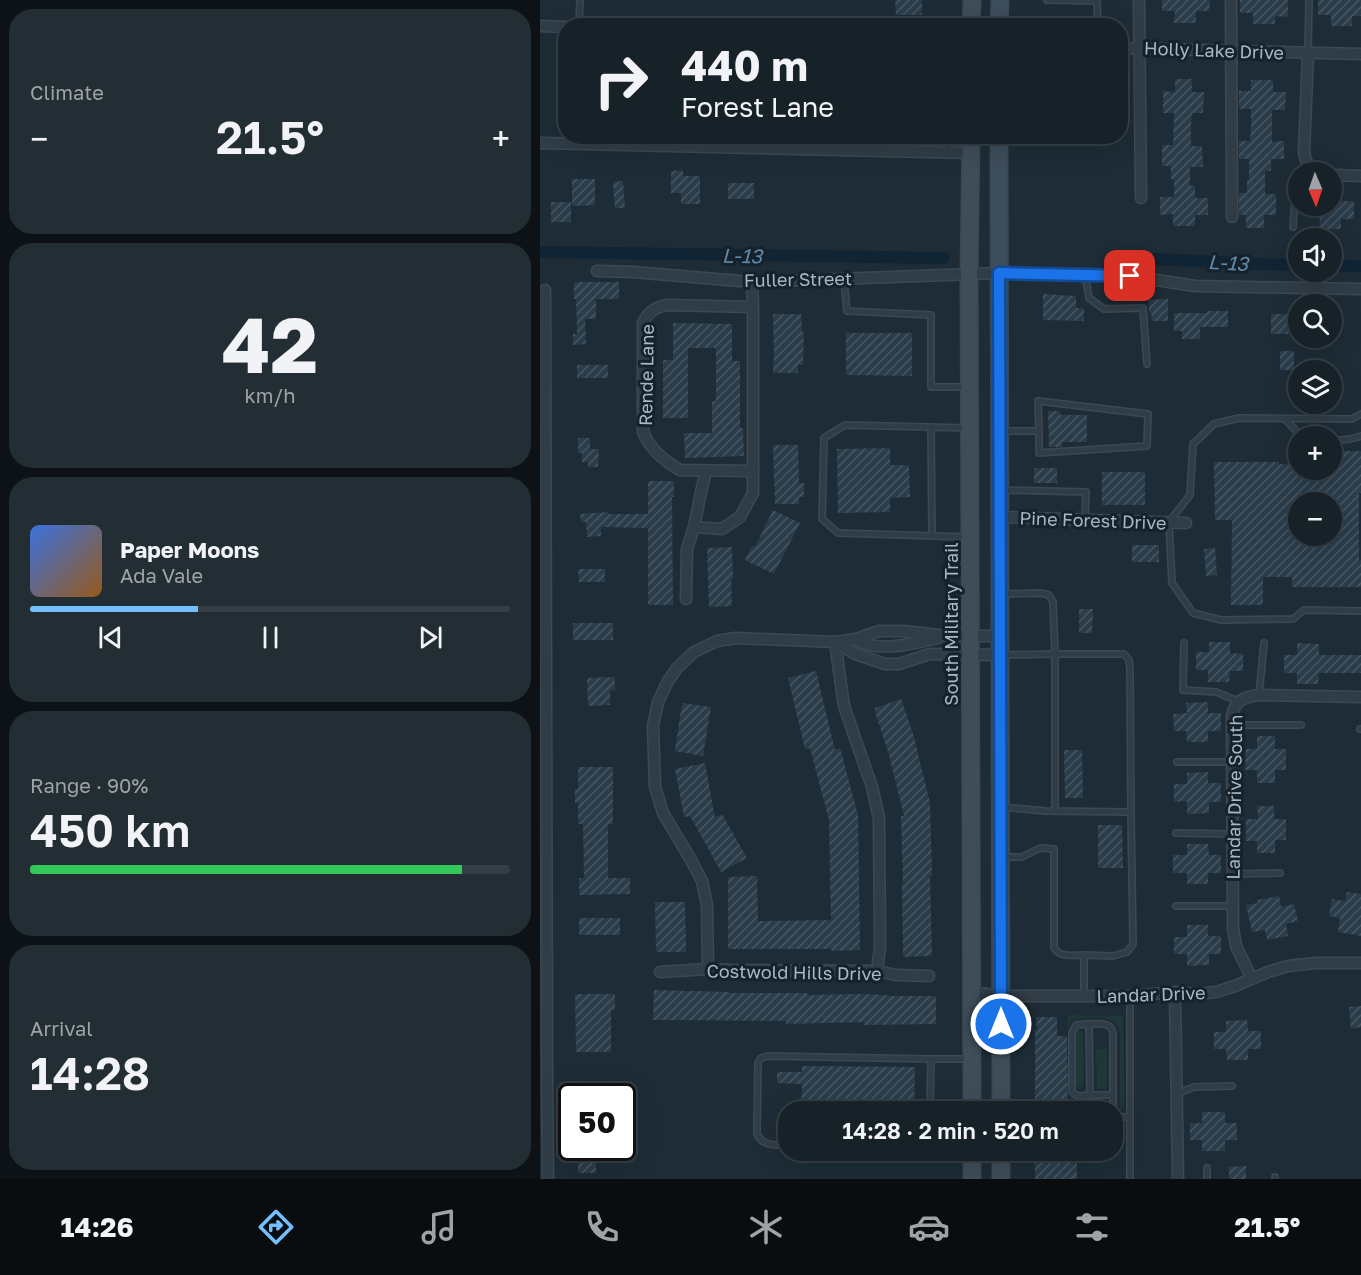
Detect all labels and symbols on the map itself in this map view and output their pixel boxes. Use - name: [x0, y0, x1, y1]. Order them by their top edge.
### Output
- street label: Holly Lake Drive: [1144, 37, 1284, 63]
- north arrow: [1288, 162, 1342, 216]
- water label: L-13: [722, 243, 765, 267]
- water label: L-13: [1207, 249, 1251, 275]
- pin: [1104, 250, 1155, 301]
- street label: Fuller Street: [744, 267, 852, 291]
- street label: Rende Lane: [634, 324, 658, 426]
- street label: Pine Forest Drive: [1019, 506, 1167, 534]
- street label: South Military Trail: [940, 542, 962, 706]
- street label: Landar Drive South: [1222, 714, 1246, 880]
- street label: Costwold Hills Drive: [706, 959, 882, 985]
- street label: Landar Drive: [1096, 981, 1206, 1007]
- position arrow: [969, 992, 1033, 1056]
- speed limit sign: 50: [558, 1083, 636, 1161]

